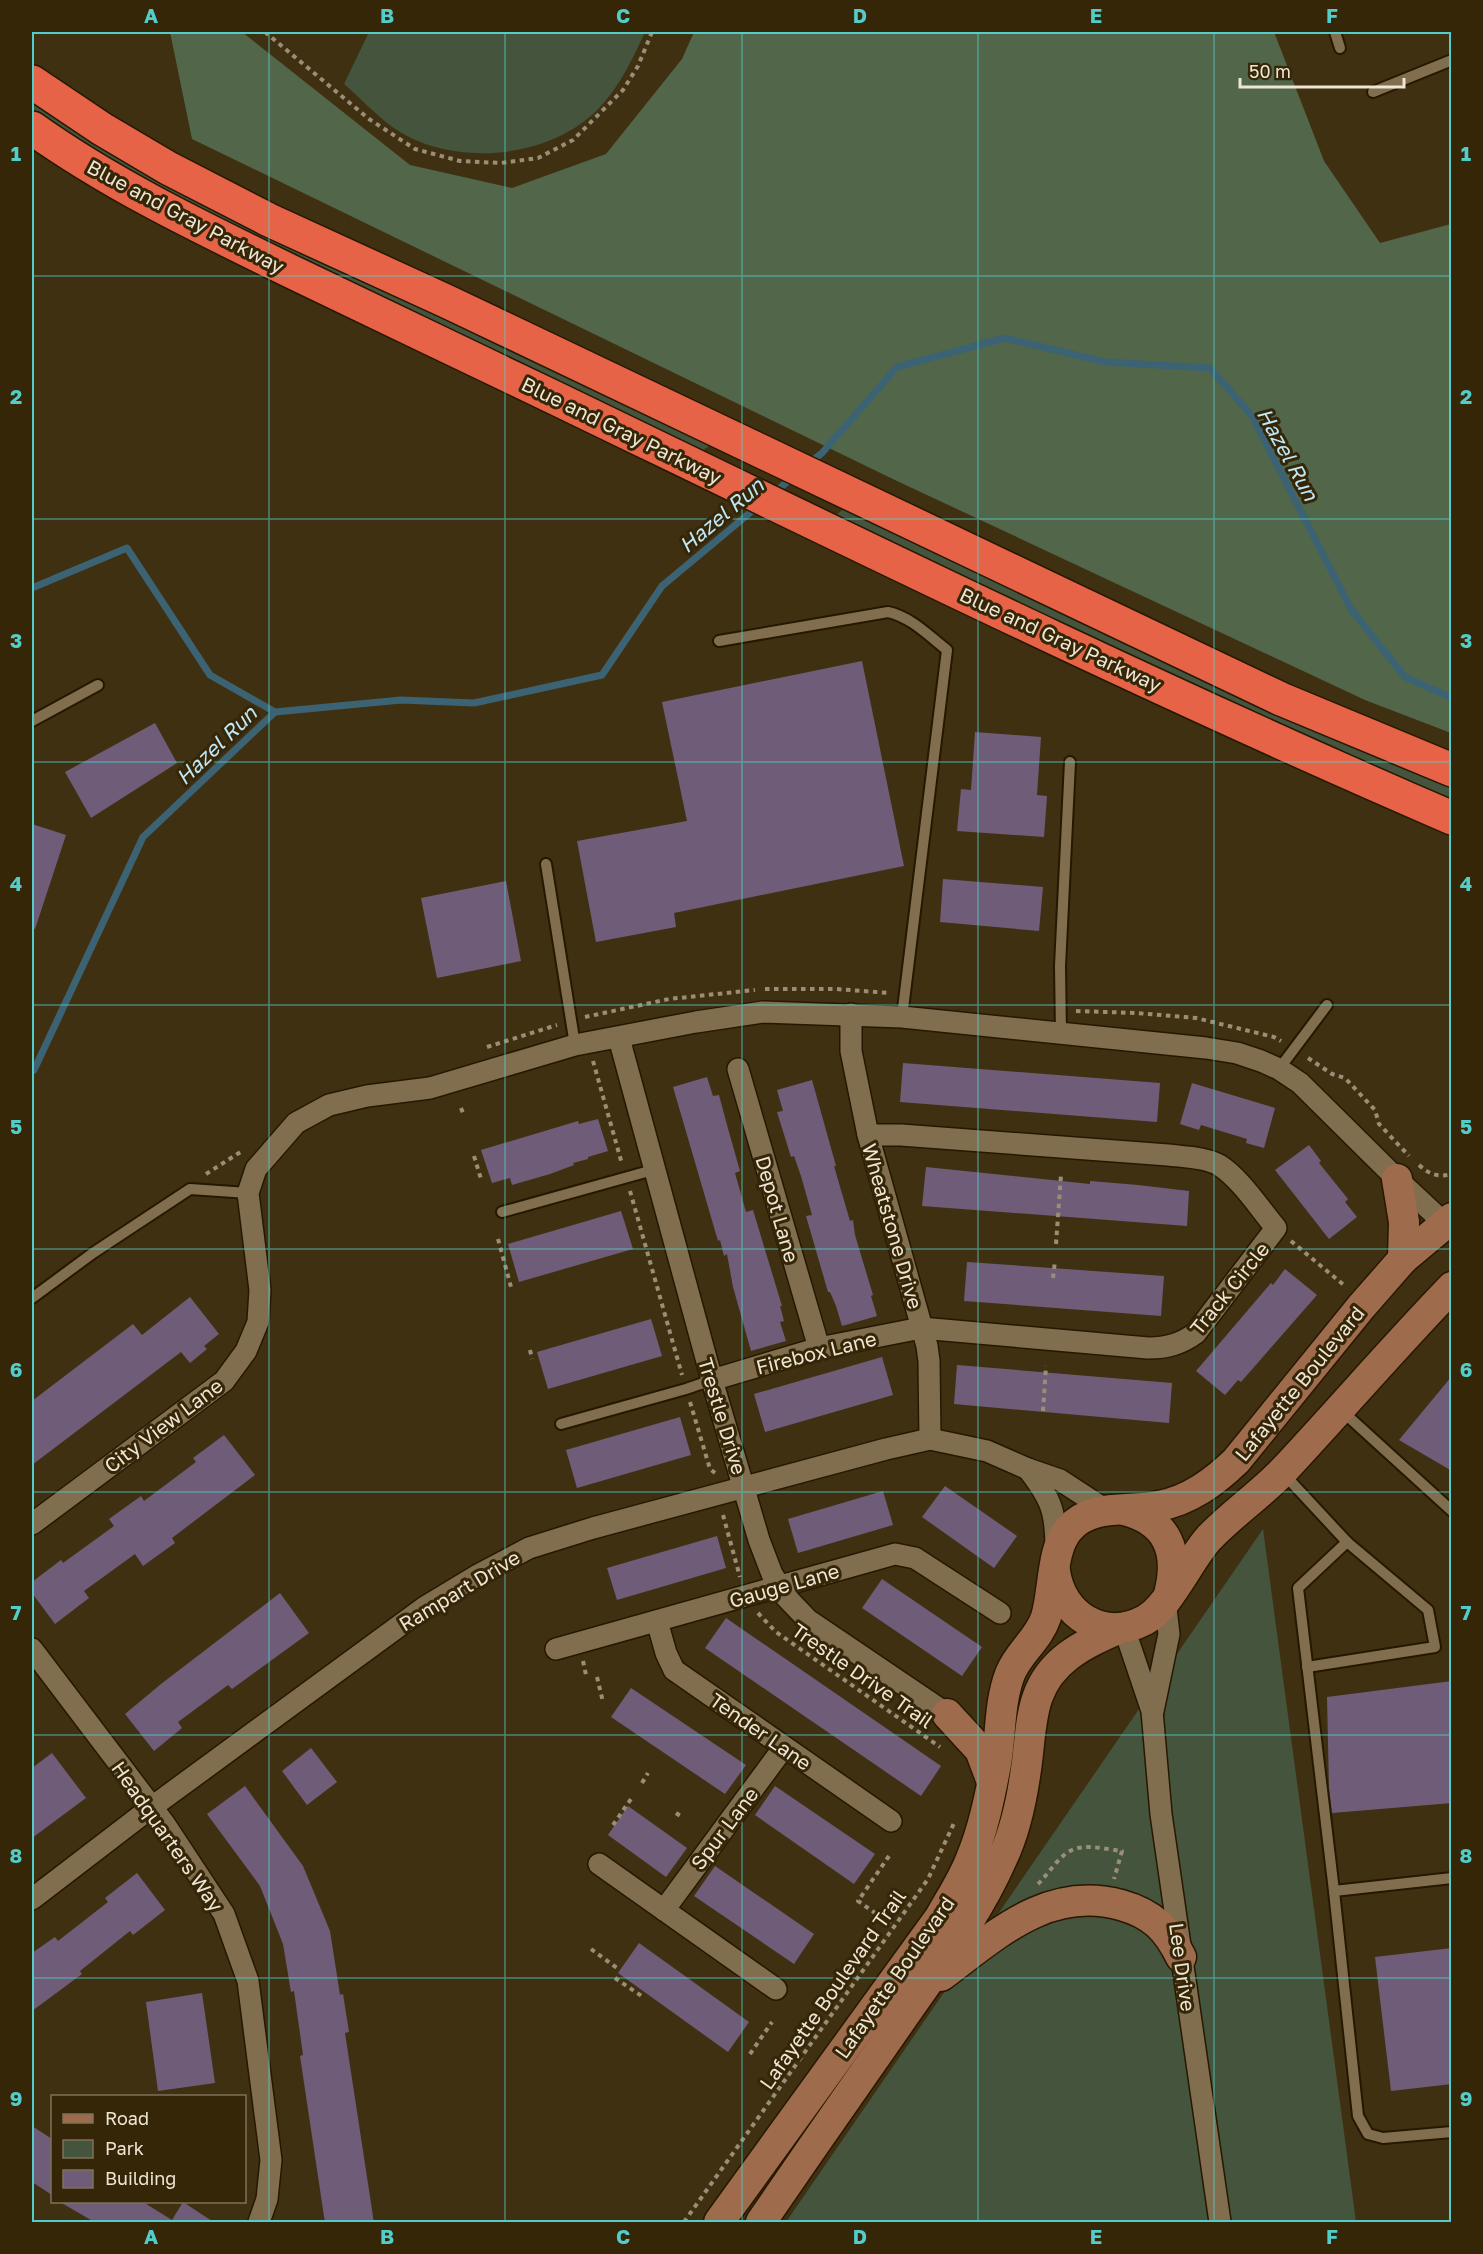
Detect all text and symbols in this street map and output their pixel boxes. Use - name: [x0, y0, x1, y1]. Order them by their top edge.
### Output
- text: A: [144, 3, 158, 27]
- text: B: [380, 3, 394, 27]
- text: C: [616, 3, 630, 27]
- text: D: [853, 3, 867, 27]
- text: E: [1090, 3, 1102, 27]
- text: F: [1326, 3, 1338, 27]
- scale bar: [1240, 51, 1404, 89]
- text: 50 m: [1249, 60, 1291, 82]
- text: 1: [11, 141, 21, 165]
- text: 1: [1461, 141, 1471, 165]
- street label: Blue and Gray Parkway: [83, 154, 289, 278]
- street label: Blue and Gray Parkway: [518, 371, 726, 489]
- text: 2: [10, 384, 22, 408]
- text: 2: [1460, 384, 1472, 408]
- water label: Hazel Run: [1252, 403, 1325, 506]
- water label: Hazel Run: [674, 472, 769, 558]
- street label: Blue and Gray Parkway: [956, 582, 1166, 696]
- text: 3: [10, 628, 22, 652]
- text: 3: [1460, 628, 1472, 652]
- water label: Hazel Run: [170, 699, 263, 790]
- text: 4: [10, 871, 22, 895]
- text: 4: [1460, 871, 1472, 895]
- text: 5: [10, 1114, 22, 1138]
- text: 5: [1460, 1114, 1472, 1138]
- street label: Wheatstone Drive: [858, 1140, 928, 1312]
- street label: Depot Lane: [751, 1153, 805, 1265]
- street label: Track Circle: [1184, 1237, 1274, 1339]
- street label: Lafayette Boulevard: [1229, 1301, 1369, 1465]
- street label: Firebox Lane: [753, 1325, 879, 1379]
- street label: Trestle Drive: [694, 1355, 752, 1477]
- text: 6: [10, 1357, 22, 1381]
- text: 6: [1460, 1357, 1472, 1381]
- street label: City View Lane: [99, 1373, 227, 1477]
- street label: Rampart Drive: [394, 1544, 524, 1636]
- street label: Gauge Lane: [726, 1558, 842, 1612]
- text: 7: [11, 1600, 22, 1624]
- text: 7: [1461, 1600, 1472, 1624]
- street label: Trestle Drive Trail: [788, 1617, 938, 1733]
- street label: Tender Lane: [706, 1687, 816, 1775]
- street label: Headquarters Way: [107, 1756, 229, 1916]
- street label: Spur Lane: [685, 1782, 763, 1874]
- text: 8: [10, 1843, 22, 1867]
- text: 8: [1460, 1843, 1472, 1867]
- street label: Lafayette Boulevard Trail: [754, 1884, 910, 2094]
- street label: Lafayette Boulevard: [829, 1891, 959, 2063]
- street label: Lee Drive: [1165, 1921, 1201, 2013]
- text: 9: [10, 2086, 22, 2110]
- text: 9: [1460, 2086, 1472, 2110]
- legend: [51, 2095, 246, 2203]
- text: Road: [105, 2107, 149, 2129]
- text: Park: [105, 2137, 144, 2159]
- text: Building: [105, 2167, 176, 2189]
- text: A: [144, 2224, 158, 2248]
- text: B: [380, 2224, 394, 2248]
- text: C: [616, 2224, 630, 2248]
- text: D: [853, 2224, 867, 2248]
- text: E: [1090, 2224, 1102, 2248]
- text: F: [1326, 2224, 1338, 2248]

